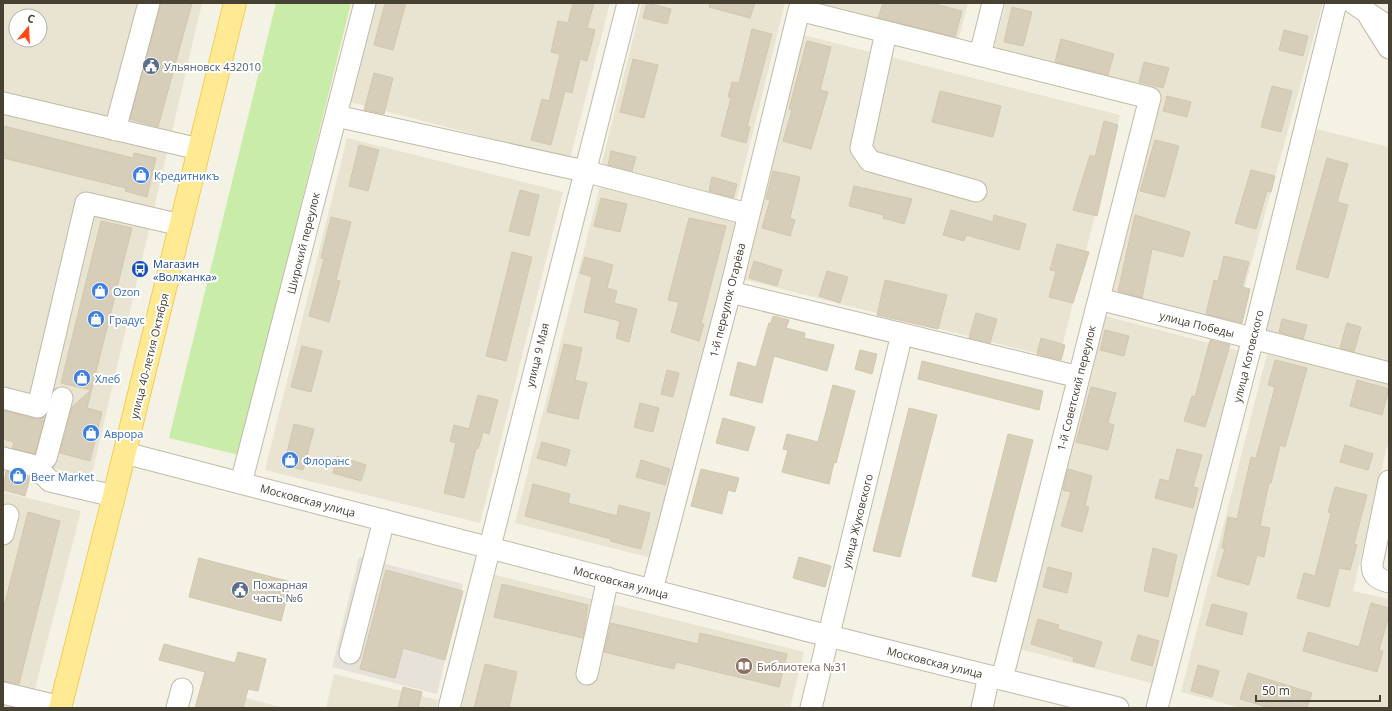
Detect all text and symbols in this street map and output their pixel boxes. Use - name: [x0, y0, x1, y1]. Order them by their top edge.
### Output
- north arrow: [8, 8, 48, 48]
- text: С: [26, 10, 37, 26]
- public building icon: Ульяновск 432010: [141, 56, 161, 76]
- place label: Ульяновск 432010: [164, 59, 261, 74]
- shop icon: Кредитникъ: [131, 165, 151, 185]
- place label: Кредитникъ: [154, 168, 219, 183]
- street label: Широкий переулок: [283, 190, 323, 295]
- street label: 1-й переулок Огарёва: [706, 241, 748, 359]
- place label: Магазин «Волжанка»: [153, 256, 217, 284]
- bus stop icon: Магазин «Волжанка»: [130, 259, 150, 279]
- shop icon: Ozon: [90, 281, 110, 301]
- place label: Ozon: [113, 284, 140, 299]
- street label: улица 40-летия Октября: [126, 291, 172, 421]
- street label: улица Победы: [1158, 307, 1236, 341]
- street label: улица Котовского: [1229, 308, 1267, 404]
- shop icon: Градус: [86, 309, 106, 329]
- place label: Градус: [109, 312, 145, 327]
- street label: улица 9 Мая: [522, 321, 552, 389]
- street label: 1-й Советский переулок: [1053, 323, 1099, 452]
- shop icon: Хлеб: [72, 368, 92, 388]
- place label: Хлеб: [95, 371, 120, 386]
- shop icon: Аврора: [81, 423, 101, 443]
- place label: Аврора: [104, 426, 143, 441]
- shop icon: Флоранс: [280, 450, 300, 470]
- place label: Флоранс: [303, 453, 350, 468]
- shop icon: Beer Market: [8, 466, 28, 486]
- place label: Beer Market: [31, 469, 94, 484]
- street label: улица Жуковского: [838, 472, 876, 570]
- street label: Московская улица: [259, 480, 357, 520]
- street label: Московская улица: [572, 562, 670, 602]
- place label: Пожарная часть №6: [253, 577, 308, 605]
- public building icon: Пожарная часть №6: [230, 580, 250, 600]
- street label: Московская улица: [886, 643, 984, 681]
- library icon: Библиотека №31: [734, 656, 754, 676]
- place label: Библиотека №31: [757, 659, 847, 674]
- scale bar: [1256, 677, 1380, 703]
- text: 50 m: [1262, 682, 1290, 699]

